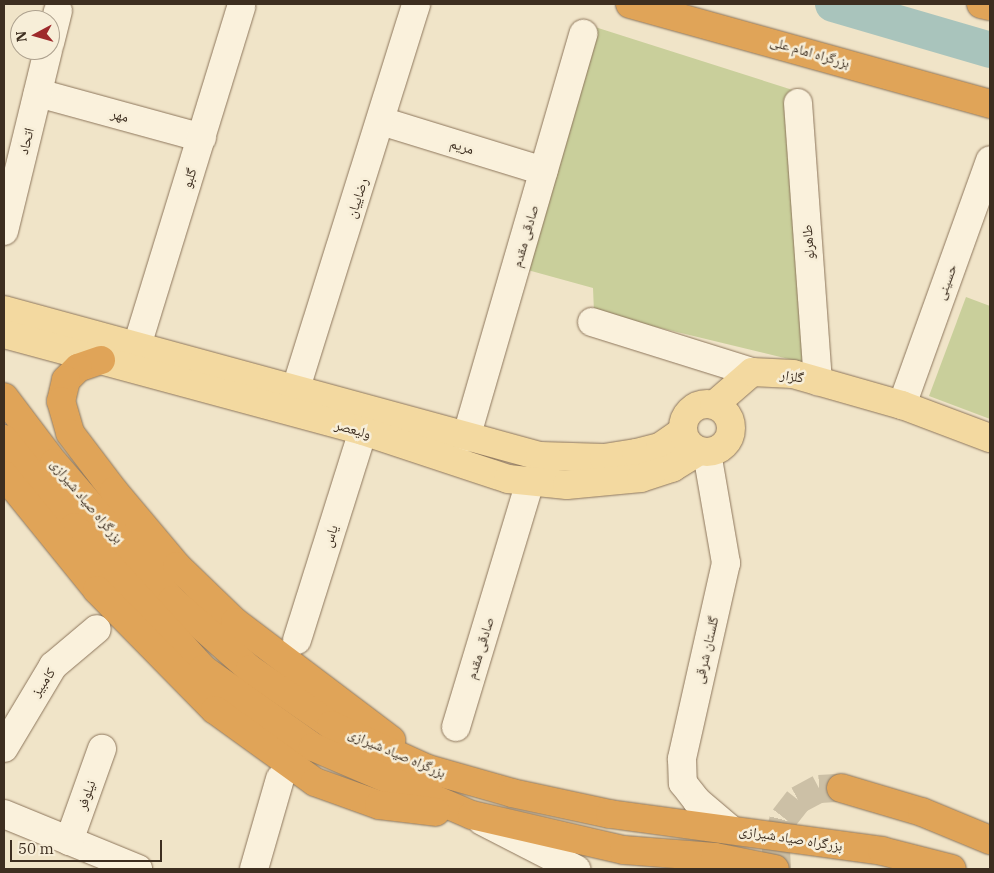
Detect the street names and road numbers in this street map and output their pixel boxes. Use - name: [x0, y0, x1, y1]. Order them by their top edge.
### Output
- street label: بزرگراه امام علی: [768, 33, 852, 71]
- street label: مهر: [109, 105, 131, 125]
- street label: اتحاد: [15, 126, 37, 156]
- street label: مریم: [448, 134, 476, 158]
- street label: گلبو: [178, 166, 200, 190]
- street label: رضاییان: [343, 176, 371, 220]
- street label: صادقی مقدم: [508, 203, 542, 269]
- street label: طاهرلو: [798, 224, 818, 260]
- street label: حسینی: [932, 262, 960, 302]
- street label: گلزار: [779, 366, 805, 386]
- street label: ولیعصر: [333, 416, 373, 442]
- street label: بزرگراه صیاد شیرازی: [47, 456, 127, 546]
- street label: یاس: [319, 523, 341, 549]
- street label: صادقی مقدم: [463, 615, 497, 681]
- street label: گلستان شرقی: [690, 615, 722, 685]
- street label: کامبیز: [27, 665, 59, 699]
- street label: بزرگراه صیاد شیرازی: [346, 725, 448, 781]
- street label: نیلوفر: [73, 778, 99, 812]
- street label: بزرگراه صیاد شیرازی: [738, 822, 844, 854]

